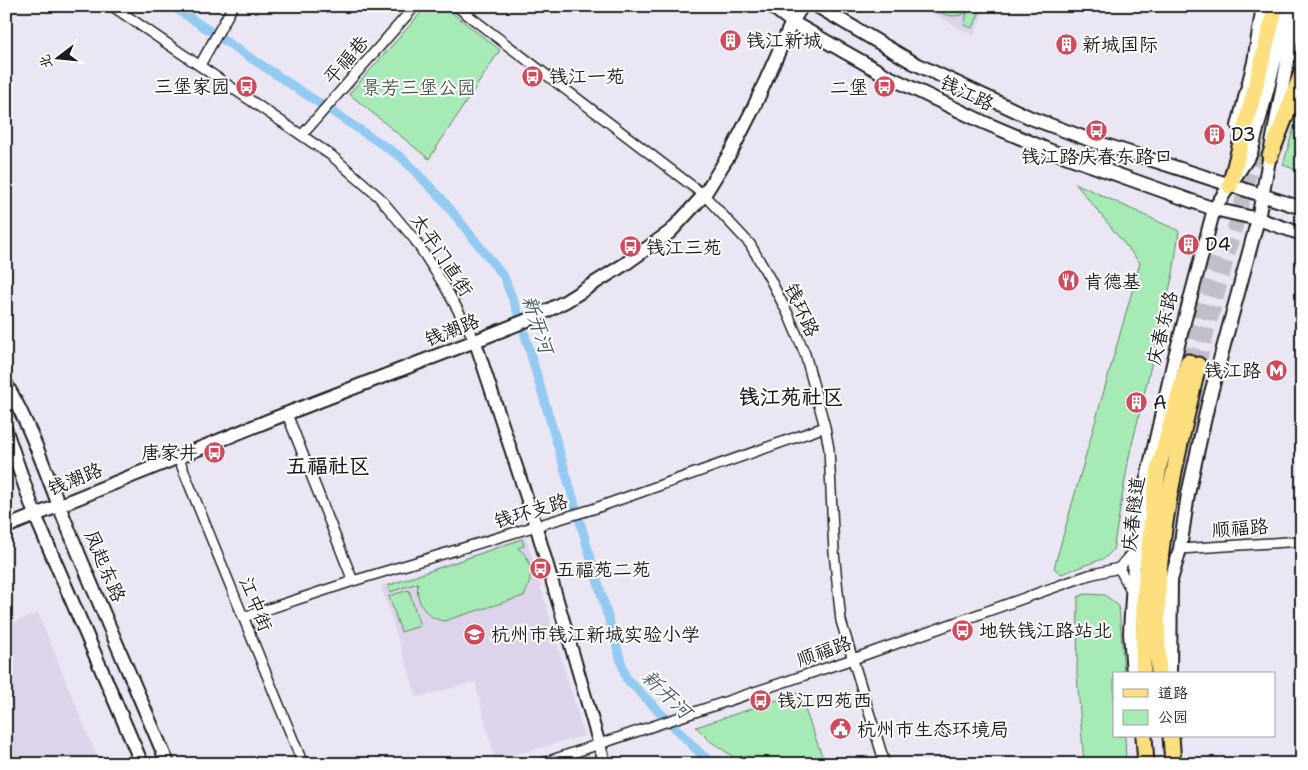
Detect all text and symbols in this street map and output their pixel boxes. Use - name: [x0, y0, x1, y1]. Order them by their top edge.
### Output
- building icon: 钱江新城: [718, 28, 742, 52]
- place label: 钱江新城: [746, 28, 822, 53]
- street label: 平福巷: [318, 30, 374, 90]
- north arrow: [32, 32, 82, 82]
- building icon: 新城国际: [1054, 32, 1078, 56]
- place label: 新城国际: [1082, 32, 1158, 57]
- text: 北: [35, 52, 56, 71]
- bus stop icon: 钱江一苑: [521, 64, 545, 88]
- place label: 钱江一苑: [549, 64, 625, 89]
- street label: 钱江路: [936, 70, 998, 116]
- place label: 三堡家园: [154, 74, 230, 99]
- bus stop icon: 三堡家园: [234, 74, 258, 98]
- park label: 景芳三堡公园: [362, 75, 476, 100]
- place label: 二堡: [830, 75, 868, 100]
- bus stop icon: 二堡: [872, 75, 896, 99]
- bus stop icon: 钱江路庆春东路口: [1085, 118, 1109, 142]
- building icon: D3: [1203, 122, 1227, 146]
- place label: D3: [1231, 122, 1256, 147]
- place label: 钱江路庆春东路口: [1021, 144, 1173, 169]
- street label: 太平门直街: [405, 209, 479, 301]
- building icon: D4: [1177, 232, 1201, 256]
- place label: D4: [1205, 232, 1231, 257]
- bus stop icon: 钱江三苑: [618, 235, 642, 259]
- place label: 钱江三苑: [646, 235, 722, 260]
- restaurant icon: 肯德基: [1056, 269, 1080, 293]
- place label: 肯德基: [1084, 269, 1141, 294]
- street label: 钱环路: [779, 279, 825, 341]
- street label: 庆春东路: [1141, 288, 1183, 368]
- water label: 新开河: [516, 291, 561, 359]
- street label: 钱潮路: [421, 308, 483, 352]
- place label: 钱江路: [1204, 358, 1261, 383]
- metro station icon: 钱江路: [1265, 358, 1289, 382]
- district label: 钱江苑社区: [739, 383, 844, 411]
- building icon: A: [1125, 390, 1149, 414]
- place label: A: [1153, 390, 1167, 415]
- place label: 唐家井: [141, 440, 198, 465]
- bus stop icon: 唐家井: [202, 440, 226, 464]
- district label: 五福社区: [286, 452, 370, 480]
- street label: 钱潮路: [44, 457, 106, 501]
- street label: 庆春隧道: [1116, 475, 1150, 553]
- street label: 钱环支路: [491, 488, 571, 534]
- street label: 顺福路: [1211, 514, 1269, 542]
- street label: 凤起东路: [79, 526, 131, 606]
- bus stop icon: 五福苑二苑: [528, 557, 552, 581]
- place label: 五福苑二苑: [556, 557, 651, 582]
- street label: 江中街: [234, 573, 278, 635]
- bus stop icon: 地铁钱江路站北: [951, 618, 975, 642]
- place label: 地铁钱江路站北: [979, 618, 1112, 643]
- school or university icon: 杭州市钱江新城实验小学: [463, 622, 487, 646]
- place label: 杭州市钱江新城实验小学: [491, 622, 700, 647]
- street label: 顺福路: [793, 630, 855, 672]
- water label: 新开河: [636, 664, 700, 726]
- legend: [1113, 672, 1276, 738]
- text: 道路: [1158, 683, 1188, 703]
- bus stop icon: 钱江四苑西: [749, 688, 773, 712]
- place label: 钱江四苑西: [777, 688, 872, 713]
- text: 公园: [1158, 707, 1188, 727]
- public building icon: 杭州市生态环境局: [829, 717, 853, 741]
- place label: 杭州市生态环境局: [857, 717, 1009, 742]

